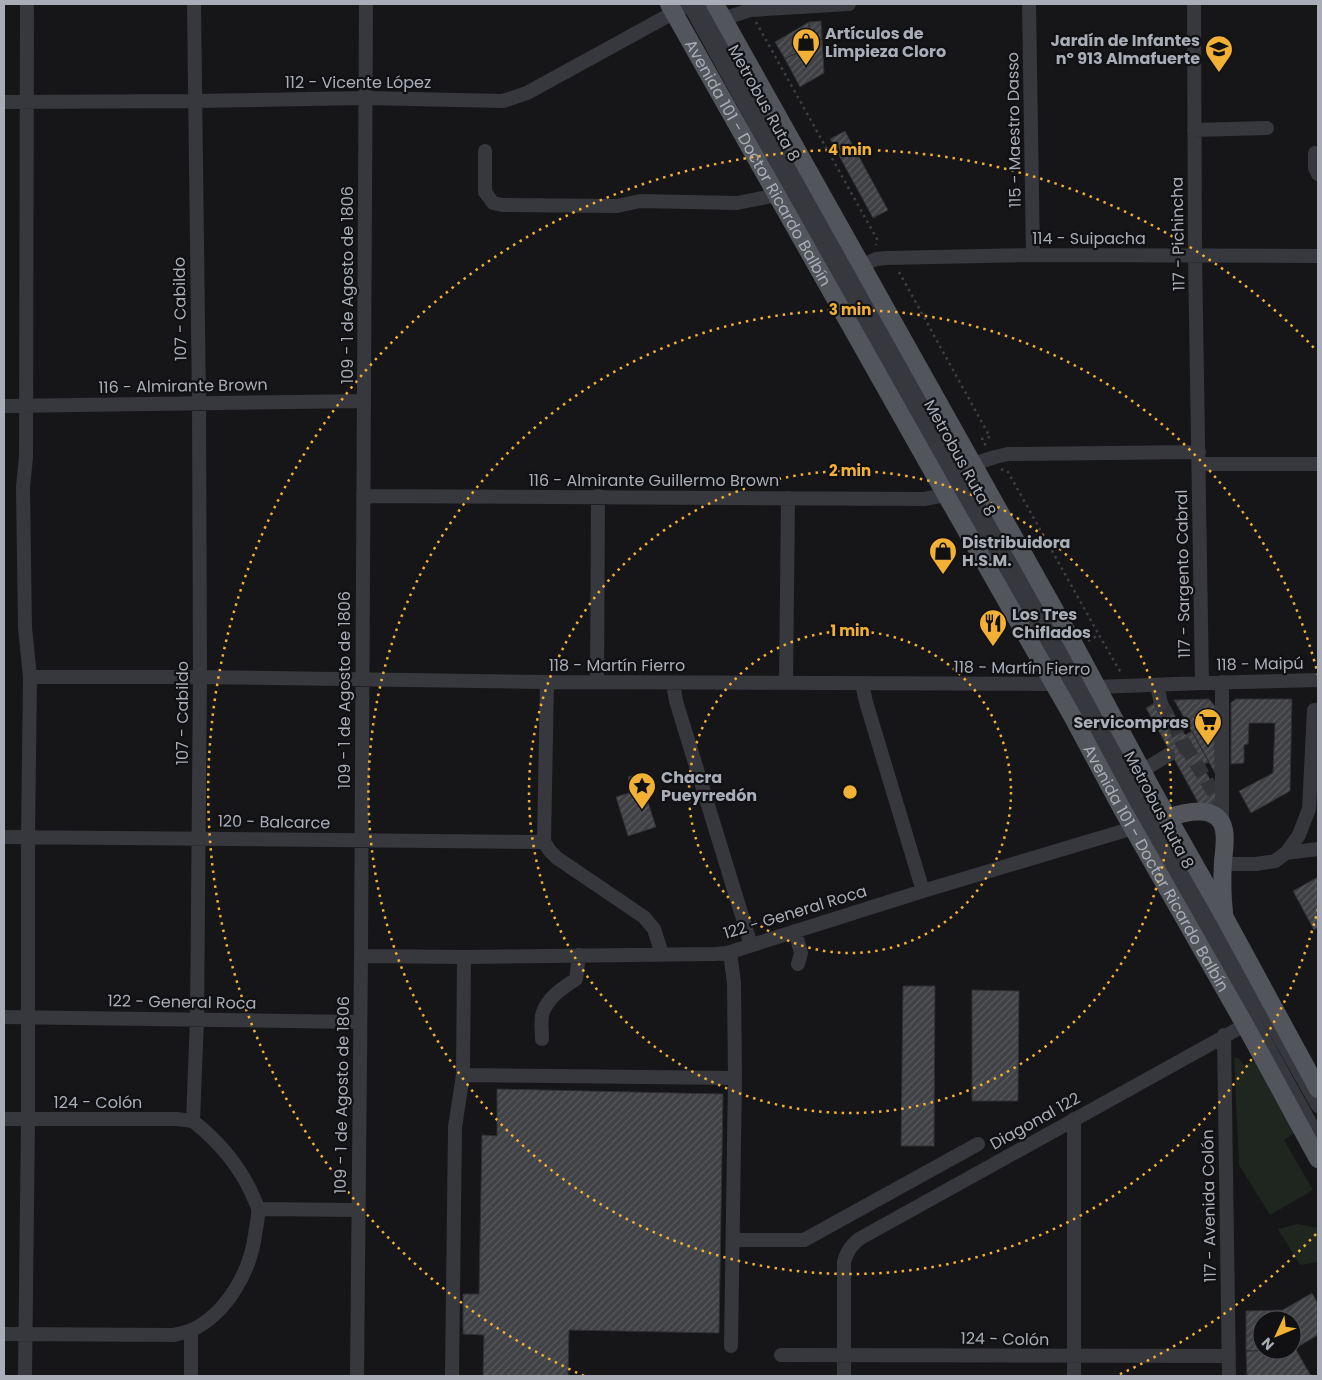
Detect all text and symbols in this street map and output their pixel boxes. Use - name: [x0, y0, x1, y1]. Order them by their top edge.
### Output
- place label: Artículos de Limpieza Cloro: [825, 22, 946, 63]
- shop icon: Artículos de Limpieza Cloro: [791, 27, 821, 66]
- place label: Jardín de Infantes nº 913 Almafuerte: [1051, 29, 1200, 70]
- school or university icon: Jardín de Infantes nº 913 Almafuerte: [1204, 34, 1234, 73]
- street label: Avenida 101 - Doctor Ricardo Balbín: [680, 35, 837, 290]
- street label: Metrobus Ruta 8: [722, 40, 806, 166]
- street label: 115 - Maestro Dasso: [1001, 52, 1027, 208]
- street label: 112 - Vicente López: [285, 71, 431, 94]
- text: 4 min: [828, 139, 872, 160]
- street label: 117 - Pichincha: [1166, 177, 1190, 291]
- street label: 109 - 1 de Agosto de 1806: [336, 186, 359, 384]
- street label: 114 - Suipacha: [1032, 227, 1146, 250]
- street label: 107 - Cabildo: [168, 257, 192, 361]
- text: 3 min: [829, 299, 871, 320]
- street label: 116 - Almirante Brown: [98, 373, 268, 399]
- street label: Metrobus Ruta 8: [918, 395, 1002, 521]
- text: 2 min: [829, 460, 871, 481]
- street label: 116 - Almirante Guillermo Brown: [529, 469, 779, 492]
- street label: 117 - Sargento Cabral: [1170, 490, 1196, 658]
- place label: Distribuidora H.S.M.: [962, 531, 1070, 572]
- shop icon: Distribuidora H.S.M.: [928, 536, 958, 575]
- street label: 109 - 1 de Agosto de 1806: [333, 591, 356, 789]
- place label: Los Tres Chiflados: [1012, 603, 1091, 644]
- restaurant icon: Los Tres Chiflados: [978, 608, 1008, 647]
- text: 1 min: [830, 620, 870, 641]
- street label: 118 - Maipú: [1216, 652, 1304, 676]
- street label: 118 - Martín Fierro: [549, 654, 685, 677]
- street label: 118 - Martín Fierro: [953, 655, 1091, 681]
- street label: 107 - Cabildo: [171, 661, 194, 765]
- supermarket icon: Servicompras: [1193, 707, 1223, 746]
- place label: Servicompras: [1073, 711, 1189, 734]
- street label: Avenida 101 - Doctor Ricardo Balbín: [1078, 740, 1235, 996]
- street label: Metrobus Ruta 8: [1118, 747, 1200, 873]
- place label: Chacra Pueyrredón: [661, 766, 757, 807]
- place icon: Chacra Pueyrredón: [627, 771, 657, 810]
- centre of rings: [841, 783, 859, 801]
- street label: 120 - Balcarce: [218, 810, 330, 834]
- street label: 122 - General Roca: [720, 879, 870, 945]
- street label: 122 - General Roca: [107, 989, 257, 1015]
- street label: 109 - 1 de Agosto de 1806: [329, 996, 355, 1194]
- street label: Diagonal 122: [986, 1087, 1084, 1155]
- street label: 124 - Colón: [54, 1091, 142, 1114]
- street label: 117 - Avenida Colón: [1196, 1129, 1222, 1283]
- north arrow: [1252, 1310, 1302, 1360]
- street label: 124 - Colón: [960, 1327, 1050, 1351]
- text: N: [1257, 1333, 1278, 1355]

